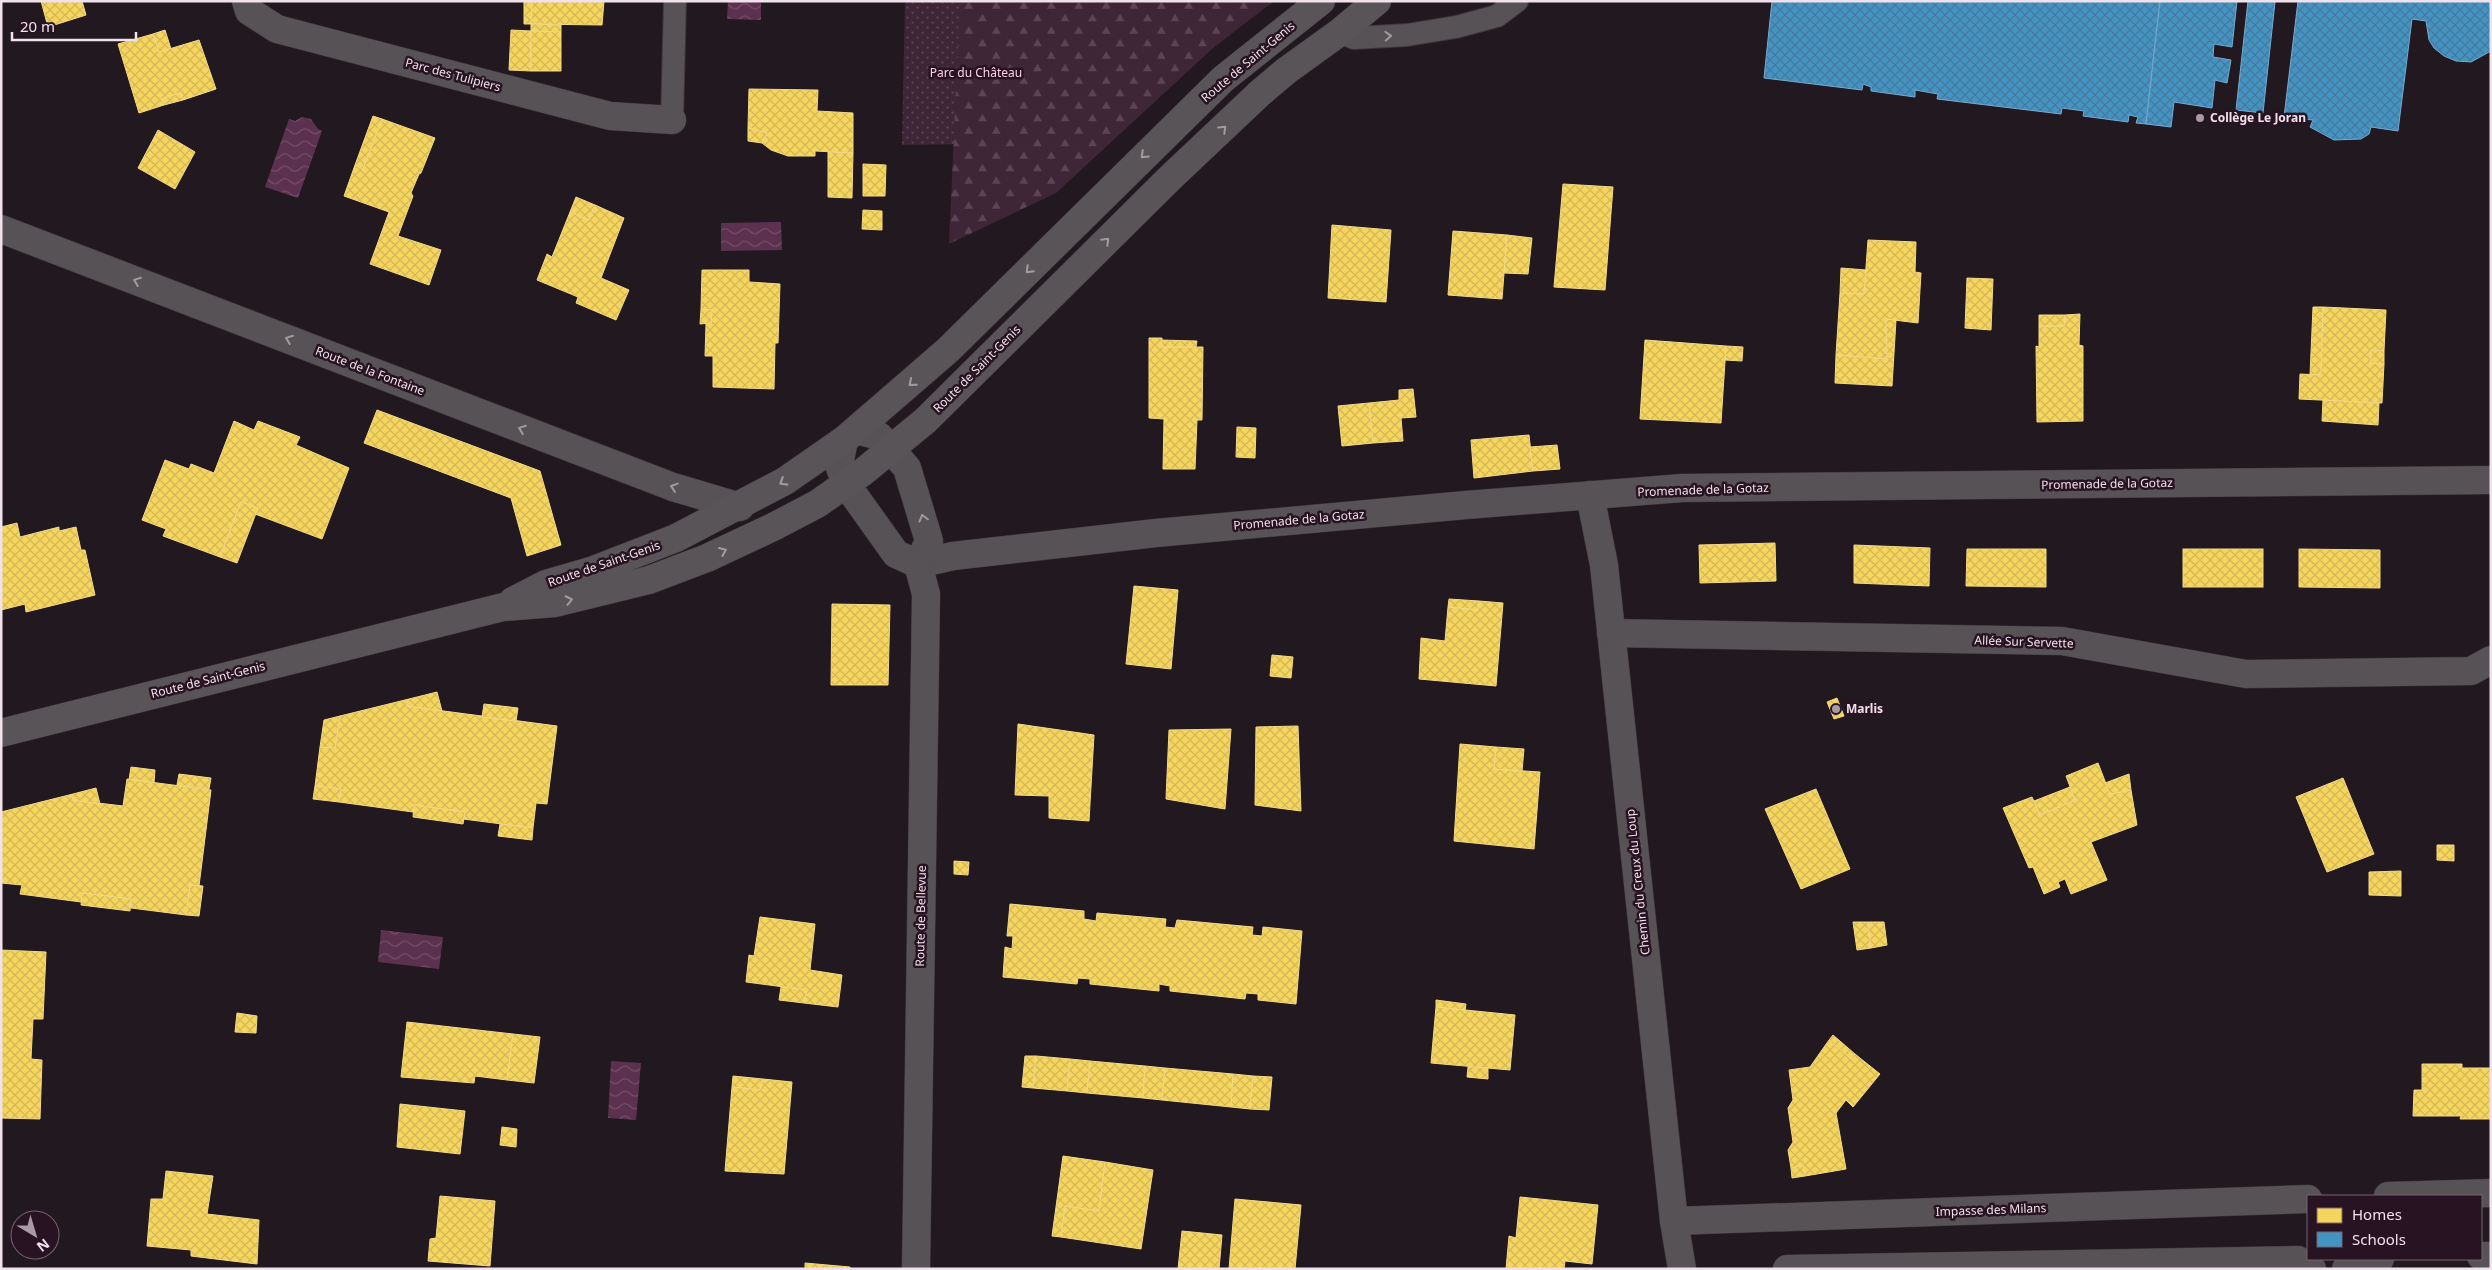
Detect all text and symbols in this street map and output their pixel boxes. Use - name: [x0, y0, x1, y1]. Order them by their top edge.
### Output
- scale bar: [12, 10, 136, 42]
- text: 20 m: [20, 16, 55, 36]
- street label: Route de Saint-Genis: [1197, 17, 1298, 106]
- one-way arrow: [1384, 31, 1392, 42]
- street label: Parc des Tulipiers: [403, 54, 503, 96]
- park label: Parc du Château: [930, 64, 1022, 81]
- place label: Collège Le Joran: [2210, 109, 2306, 126]
- marker: Collège Le Joran: [2194, 112, 2206, 124]
- one-way arrow: [1218, 126, 1227, 135]
- one-way arrow: [1141, 149, 1150, 158]
- one-way arrow: [1100, 238, 1109, 247]
- one-way arrow: [1026, 264, 1035, 273]
- one-way arrow: [133, 277, 142, 287]
- street label: Route de Saint-Genis: [929, 321, 1024, 416]
- one-way arrow: [285, 335, 293, 345]
- street label: Route de la Fontaine: [313, 342, 428, 399]
- one-way arrow: [909, 377, 918, 386]
- one-way arrow: [518, 425, 527, 435]
- street label: Promenade de la Gotaz: [2041, 474, 2173, 493]
- one-way arrow: [780, 475, 789, 485]
- street label: Promenade de la Gotaz: [1637, 479, 1769, 500]
- one-way arrow: [670, 483, 678, 493]
- street label: Promenade de la Gotaz: [1233, 505, 1366, 534]
- one-way arrow: [918, 514, 929, 523]
- street label: Route de Saint-Genis: [546, 536, 662, 591]
- one-way arrow: [718, 546, 727, 557]
- one-way arrow: [564, 595, 573, 606]
- street label: Allée Sur Servette: [1974, 631, 2074, 652]
- street label: Route de Saint-Genis: [149, 657, 267, 702]
- place label: Marlis: [1846, 700, 1883, 717]
- marker: Marlis: [1830, 703, 1842, 715]
- street label: Chemin du Creux du Loup: [1621, 808, 1654, 956]
- street label: Route de Bellevue: [911, 865, 930, 967]
- legend: [2307, 1195, 2482, 1260]
- street label: Impasse des Milans: [1935, 1199, 2047, 1220]
- text: Homes: [2352, 1204, 2402, 1224]
- north arrow: [10, 1210, 60, 1260]
- text: Schools: [2352, 1229, 2406, 1249]
- text: N: [33, 1235, 54, 1257]

